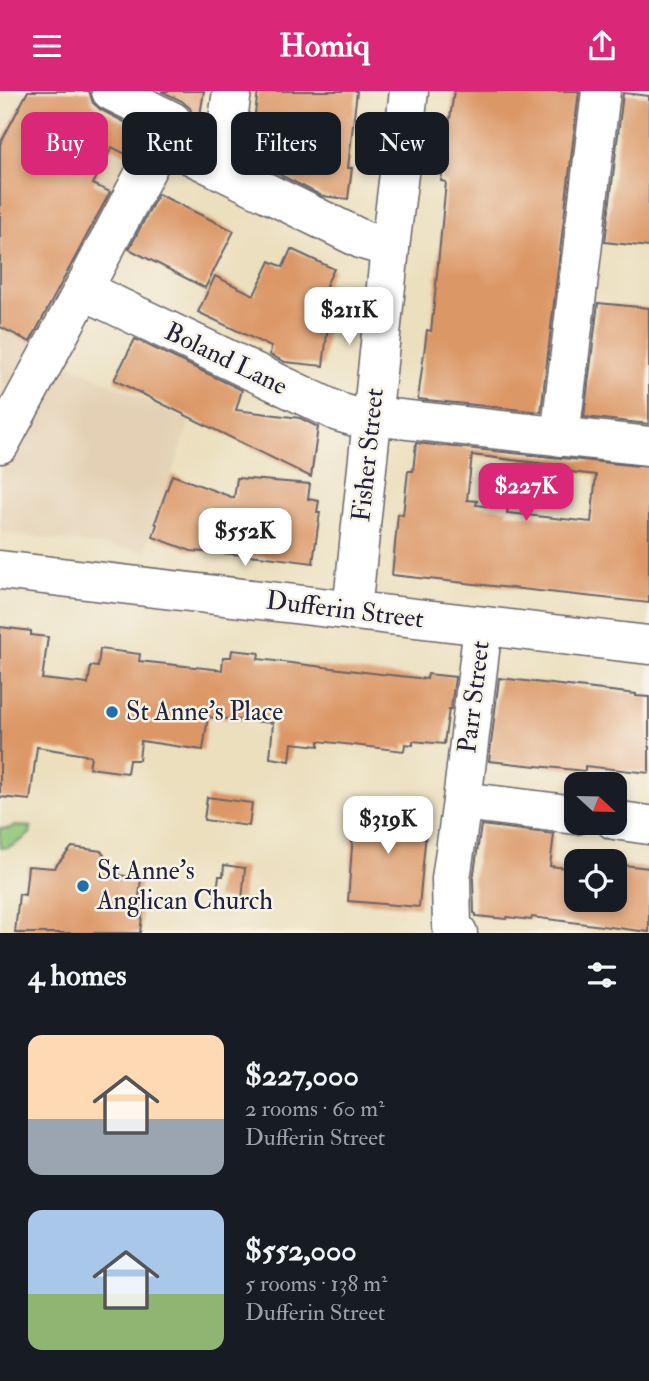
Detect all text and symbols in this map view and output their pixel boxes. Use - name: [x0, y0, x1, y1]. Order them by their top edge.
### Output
- text: Homiq: [279, 26, 370, 66]
- icon: menu: [28, 27, 66, 65]
- icon: share: [583, 27, 621, 65]
- chip: Buy: [21, 112, 108, 175]
- chip: Rent: [122, 112, 217, 175]
- chip: Filters: [231, 112, 341, 175]
- chip: New: [355, 112, 449, 175]
- pin: $211K: [300, 287, 398, 347]
- text: $211K: [320, 295, 378, 324]
- street label: Boland Lane: [160, 316, 293, 402]
- street label: Fisher Street: [345, 387, 391, 523]
- pin: $227K: [477, 463, 575, 523]
- text: $227K: [495, 471, 557, 500]
- pin: $552K: [196, 509, 294, 568]
- text: $552K: [215, 516, 275, 545]
- street label: Dufferin Street: [264, 584, 426, 636]
- street label: Parr Street: [451, 639, 497, 755]
- place label: St Anne's Place: [126, 696, 283, 728]
- marker: St Anne's Place: [104, 704, 120, 720]
- north arrow: [564, 772, 626, 835]
- map controls: [564, 772, 627, 912]
- pin: $319K: [339, 797, 437, 856]
- text: $319K: [359, 804, 417, 833]
- button: locate: [564, 849, 627, 912]
- place label: St Anne's Anglican Church: [96, 855, 273, 917]
- marker: St Anne's Anglican Church: [75, 878, 91, 894]
- icon: filters: [583, 956, 621, 994]
- text: 4 homes: [28, 957, 127, 994]
- text: $227,000: [245, 1057, 359, 1094]
- icon: home: [84, 1063, 168, 1147]
- text: 2 rooms · 60 m²: [245, 1094, 385, 1123]
- text: Dufferin Street: [245, 1123, 385, 1152]
- text: $552,000: [245, 1232, 357, 1269]
- icon: home: [84, 1238, 168, 1322]
- text: 5 rooms · 138 m²: [245, 1269, 388, 1298]
- text: Dufferin Street: [245, 1298, 385, 1327]

